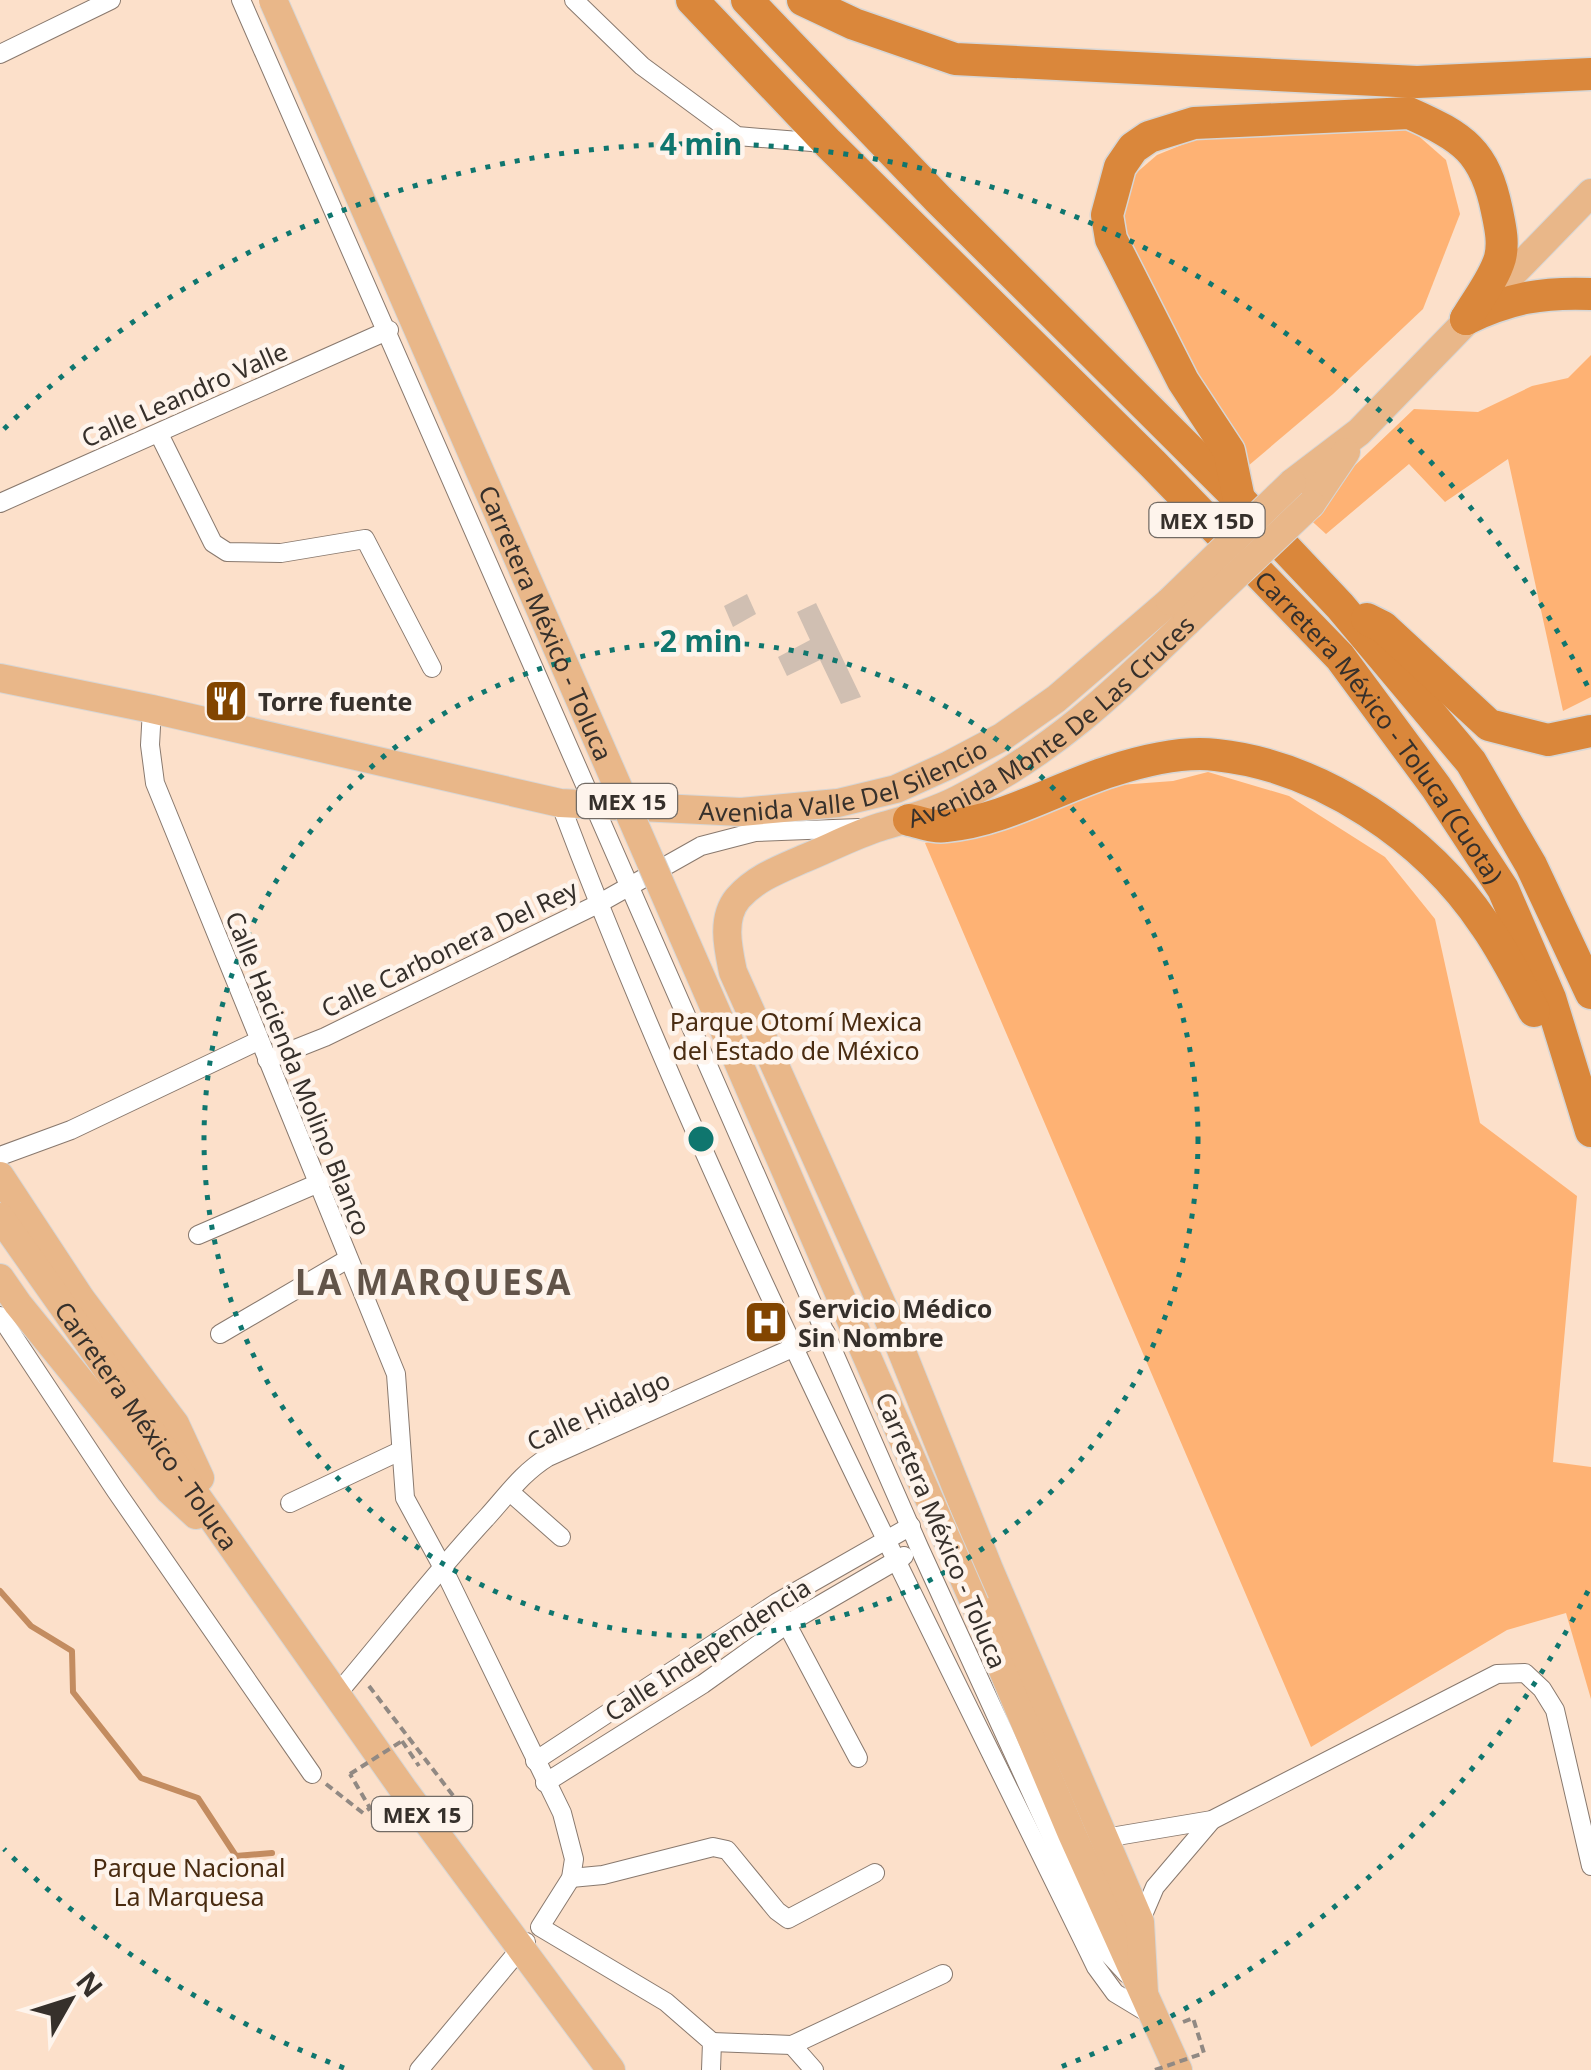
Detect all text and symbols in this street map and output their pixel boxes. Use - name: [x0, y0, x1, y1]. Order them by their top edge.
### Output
- text: 4 min: [660, 123, 742, 164]
- street label: Calle Leandro Valle: [76, 333, 292, 455]
- street label: Carretera México - Toluca: [471, 480, 621, 766]
- road number: MEX 15D: [1150, 503, 1264, 537]
- street label: Carretera México - Toluca (Cuota): [1248, 563, 1511, 890]
- street label: Avenida Monte De Las Cruces: [903, 607, 1201, 835]
- text: 2 min: [660, 620, 742, 661]
- restaurant icon: Torre fuente: [203, 678, 249, 724]
- place label: Torre fuente: [258, 684, 412, 718]
- street label: Avenida Valle Del Silencio: [698, 731, 993, 829]
- road number: MEX 15: [577, 784, 677, 818]
- street label: Calle Carbonera Del Rey: [315, 871, 583, 1025]
- street label: Calle Hacienda Molino Blanco: [218, 906, 380, 1240]
- park label: Parque Otomí Mexica del Estado de México: [670, 1004, 922, 1067]
- centre of rings: [683, 1121, 719, 1157]
- district label: LA MARQUESA: [295, 1258, 573, 1305]
- place label: Servicio Médico Sin Nombre: [798, 1291, 992, 1354]
- street label: Carretera México - Toluca: [47, 1294, 246, 1557]
- hospital icon: Servicio Médico Sin Nombre: [743, 1299, 789, 1345]
- street label: Calle Hidalgo: [521, 1362, 675, 1458]
- street label: Carretera México - Toluca: [868, 1387, 1016, 1673]
- street label: Calle Independencia: [597, 1570, 817, 1728]
- road number: MEX 15: [372, 1797, 472, 1831]
- park label: Parque Nacional La Marquesa: [93, 1850, 285, 1913]
- north arrow: [20, 1950, 120, 2050]
- text: N: [68, 1963, 112, 2004]

